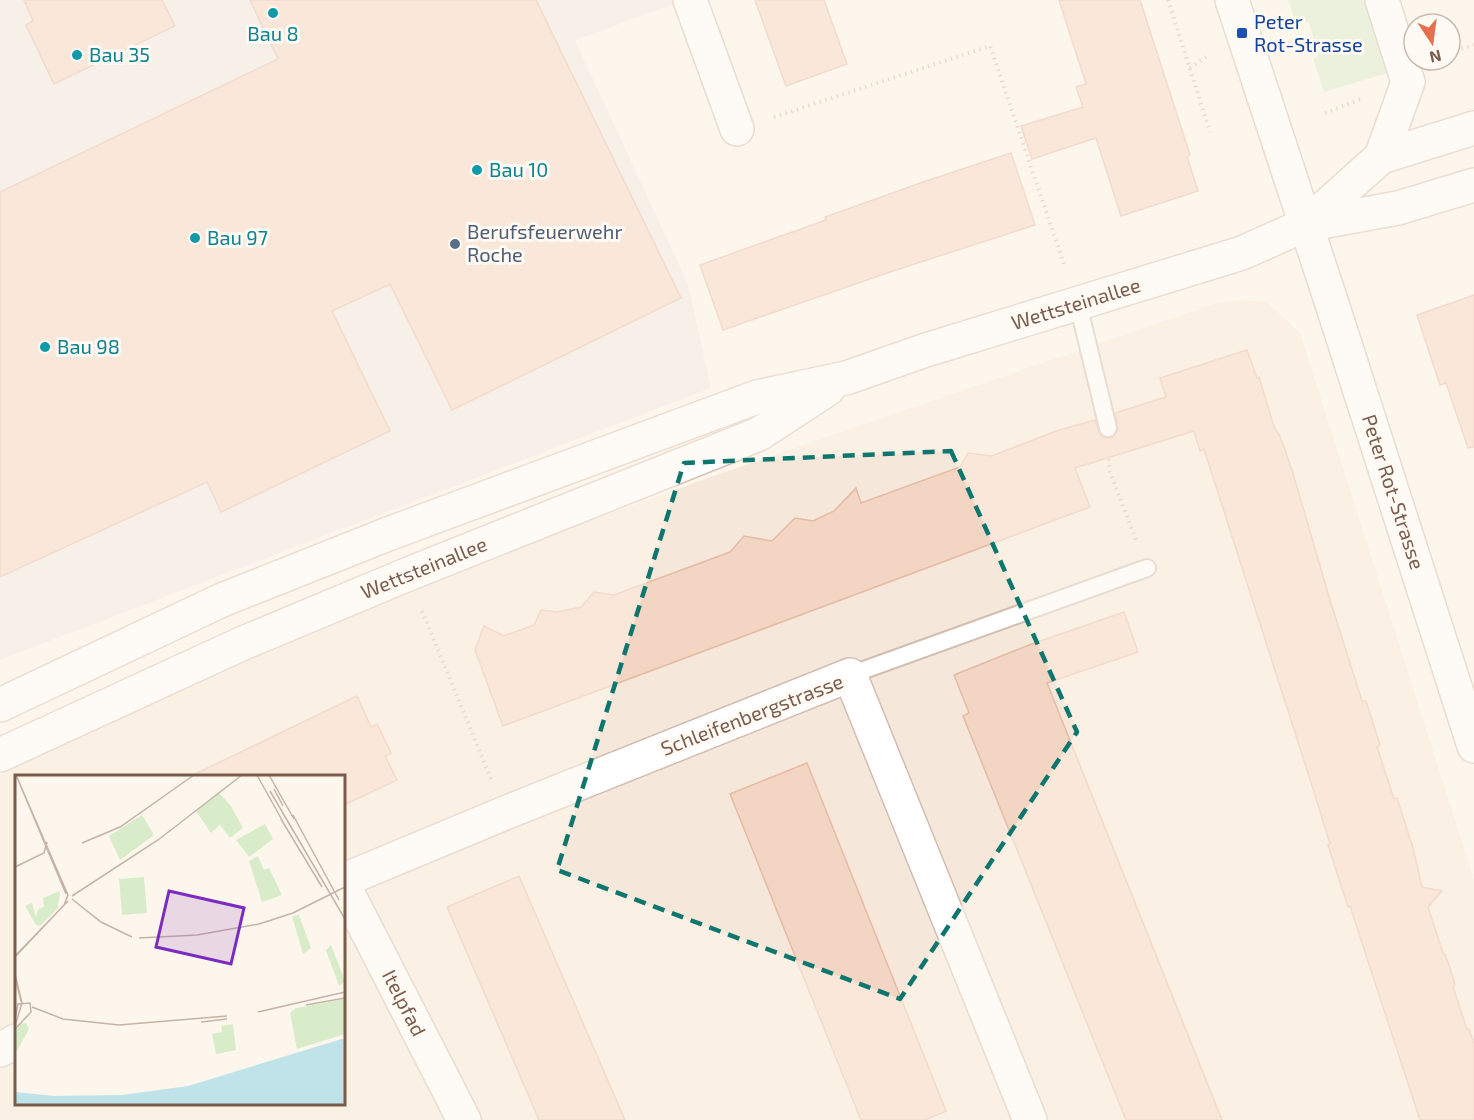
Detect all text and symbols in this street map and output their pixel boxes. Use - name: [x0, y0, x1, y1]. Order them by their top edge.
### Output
- marker: Bau 8: [266, 6, 280, 20]
- place label: Peter Rot-Strasse: [1254, 9, 1363, 56]
- north arrow: [1402, 12, 1462, 72]
- place label: Bau 8: [247, 21, 299, 45]
- marker: Peter Rot-Strasse: [1235, 26, 1249, 40]
- place label: Bau 35: [89, 42, 150, 66]
- text: N: [1428, 47, 1443, 68]
- marker: Bau 35: [70, 48, 84, 62]
- place label: Bau 10: [489, 157, 548, 181]
- marker: Bau 10: [470, 163, 484, 177]
- place label: Berufsfeuerwehr Roche: [467, 219, 622, 266]
- place label: Bau 97: [207, 225, 268, 249]
- marker: Bau 97: [188, 231, 202, 245]
- marker: Berufsfeuerwehr Roche: [448, 237, 462, 251]
- street label: Wettsteinallee: [1008, 272, 1143, 334]
- place label: Bau 98: [57, 334, 120, 358]
- marker: Bau 98: [38, 340, 52, 354]
- street label: Peter Rot-Strasse: [1358, 411, 1430, 572]
- street label: Wettsteinallee: [357, 531, 490, 603]
- street label: Schleifenbergstrasse: [657, 668, 846, 760]
- inset map: [15, 775, 345, 1105]
- street label: Itelpfad: [378, 965, 432, 1040]

